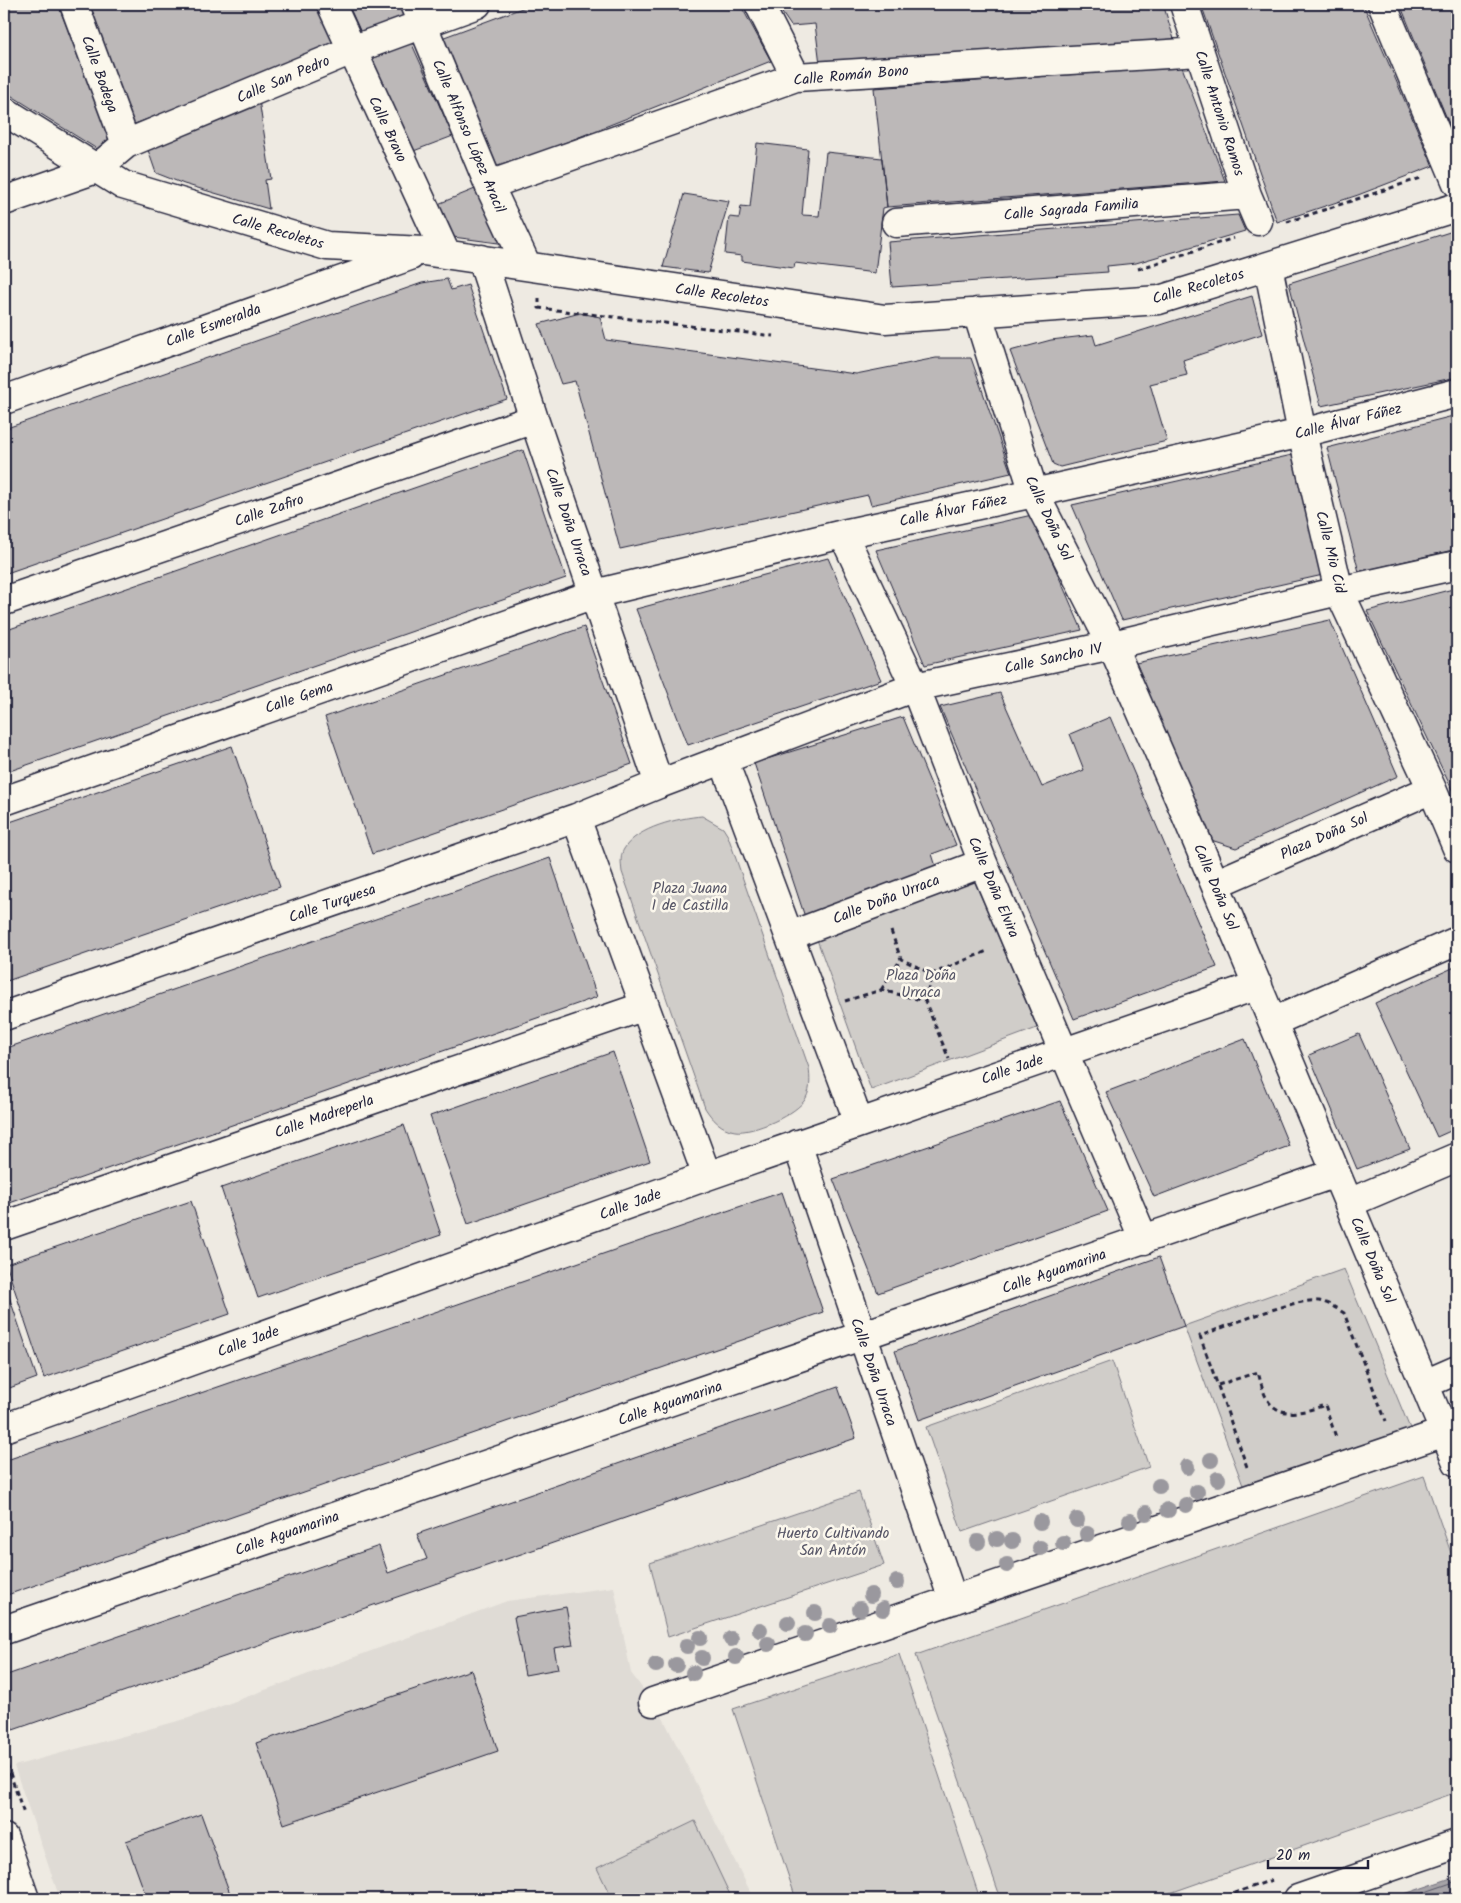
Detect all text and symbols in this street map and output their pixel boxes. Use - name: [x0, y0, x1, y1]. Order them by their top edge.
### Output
- street label: Calle Bodega: [74, 32, 124, 116]
- street label: Calle Antonio Ramos: [1187, 47, 1251, 180]
- street label: Calle San Pedro: [233, 49, 334, 110]
- street label: Calle Alfonso López Aracil: [425, 56, 512, 217]
- street label: Calle Román Bono: [792, 59, 910, 93]
- street label: Calle Bravo: [361, 92, 413, 167]
- street label: Calle Sagrada Familia: [1003, 192, 1140, 228]
- street label: Calle Recoletos: [229, 207, 327, 257]
- street label: Calle Recoletos: [1150, 262, 1248, 312]
- street label: Calle Recoletos: [673, 278, 771, 315]
- street label: Calle Esmeralda: [162, 298, 265, 354]
- street label: Calle Álvar Fáñez: [1292, 397, 1405, 447]
- street label: Calle Doña Urraca: [538, 465, 598, 580]
- street label: Calle Doña Sol: [1018, 472, 1079, 566]
- street label: Calle Zafiro: [231, 488, 308, 534]
- street label: Calle Álvar Fáñez: [897, 488, 1010, 534]
- street label: Calle Mio Cid: [1308, 508, 1352, 597]
- street label: Calle Sancho IV: [1002, 637, 1105, 681]
- street label: Calle Gema: [262, 675, 337, 721]
- street label: Plaza Doña Sol: [1276, 807, 1373, 867]
- street label: Calle Doña Elvira: [961, 833, 1025, 942]
- street label: Calle Doña Sol: [1186, 840, 1244, 935]
- street label: Calle Doña Urraca: [829, 868, 944, 931]
- park label: Plaza Juana I de Castilla: [651, 877, 729, 918]
- street label: Calle Turquesa: [285, 878, 379, 930]
- park label: Plaza Doña Urraca: [886, 964, 956, 1005]
- street label: Calle Jade: [978, 1048, 1047, 1092]
- street label: Calle Madreperla: [271, 1089, 377, 1145]
- street label: Calle Jade: [596, 1183, 665, 1227]
- street label: Calle Doña Sol: [1343, 1213, 1401, 1308]
- street label: Calle Aguamarina: [999, 1243, 1110, 1301]
- street label: Calle Doña Urraca: [843, 1315, 903, 1430]
- street label: Calle Jade: [214, 1320, 283, 1364]
- street label: Calle Aguamarina: [615, 1375, 726, 1433]
- street label: Calle Aguamarina: [232, 1505, 343, 1563]
- park label: Huerto Cultivando San Antón: [777, 1522, 889, 1563]
- scale bar: [1268, 1838, 1368, 1870]
- text: 20 m: [1276, 1844, 1310, 1868]

